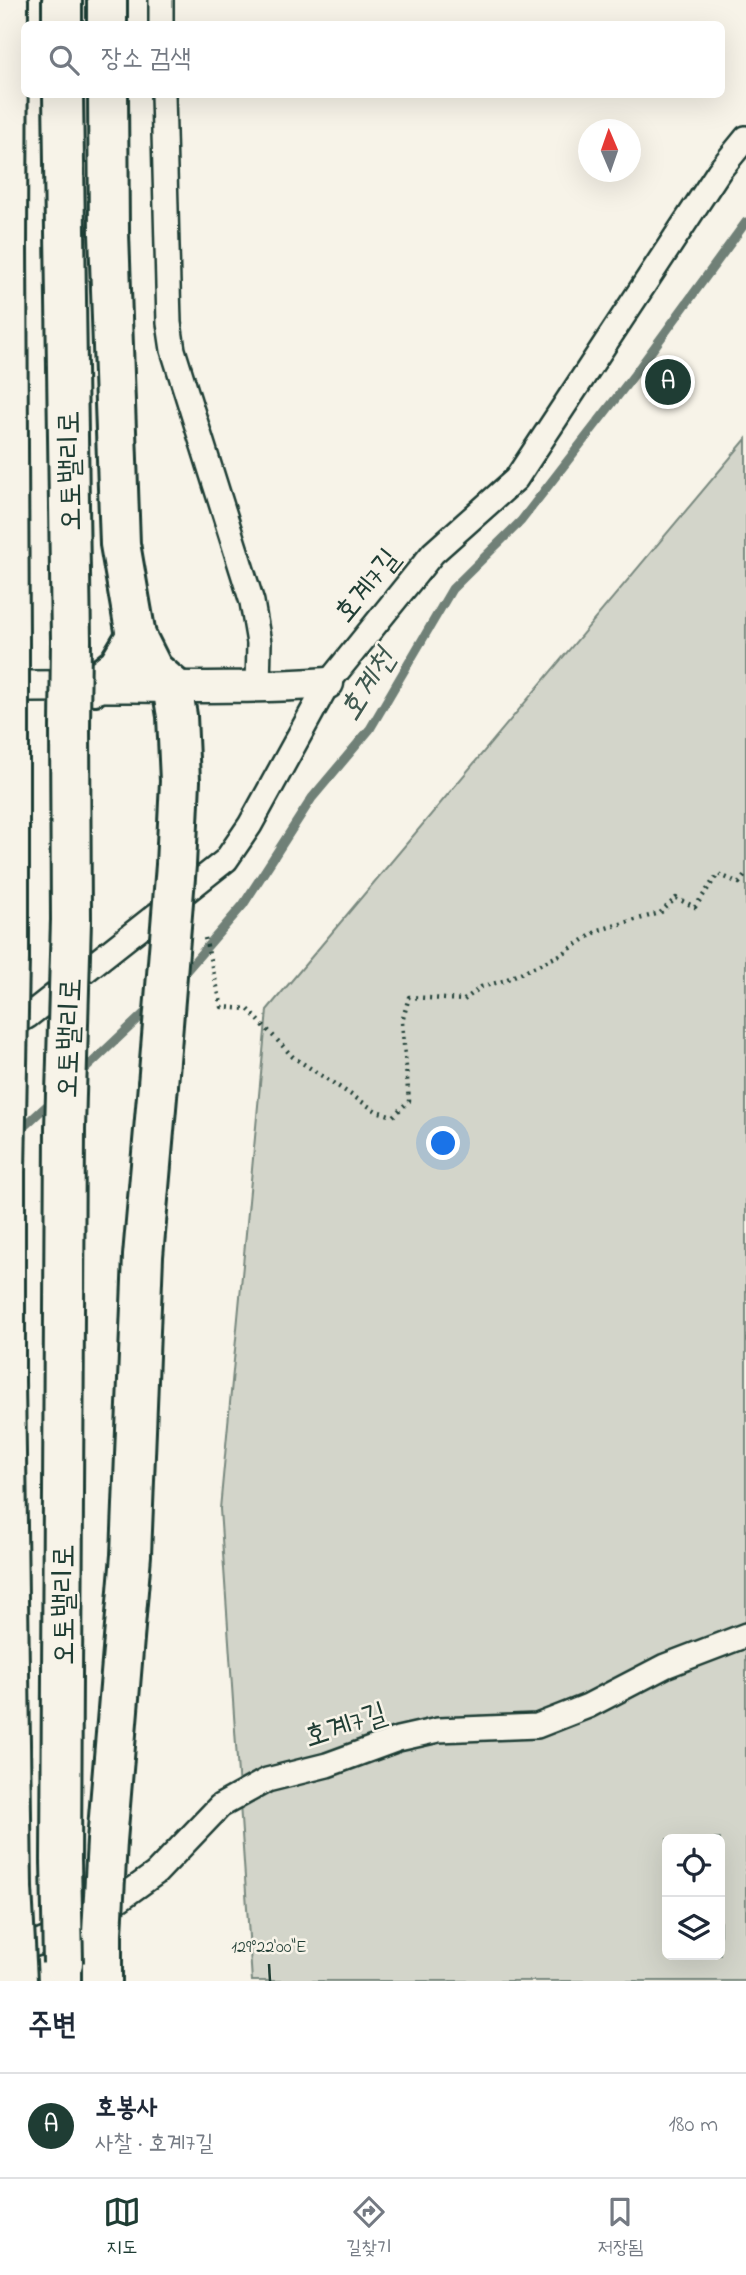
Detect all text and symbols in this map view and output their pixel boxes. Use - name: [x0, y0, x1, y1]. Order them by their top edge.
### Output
- search box: [21, 21, 725, 98]
- icon: search: [45, 41, 83, 79]
- text: 장소 검색: [101, 41, 191, 79]
- north arrow: [578, 119, 641, 182]
- pin: A: [645, 356, 691, 408]
- street label: 오토밸리로: [49, 410, 95, 532]
- street label: 호계7길: [325, 540, 412, 634]
- water label: 호계천: [329, 638, 411, 731]
- street label: 오토밸리로: [47, 977, 95, 1099]
- your location: [426, 1126, 460, 1160]
- street label: 오토밸리로: [44, 1545, 88, 1665]
- street label: 호계7길: [299, 1693, 393, 1761]
- map controls: [662, 1834, 725, 1960]
- button: locate: [662, 1834, 725, 1897]
- button: layers: [662, 1897, 725, 1960]
- text: 129°22'00"E: [231, 1935, 307, 1961]
- text: 주변: [28, 2005, 76, 2049]
- text: 호봉사: [95, 2090, 158, 2128]
- text: A: [44, 2109, 58, 2142]
- text: 180 m: [669, 2109, 718, 2142]
- text: 사찰 · 호계7길: [95, 2128, 213, 2161]
- tab: 지도: [103, 2193, 141, 2262]
- tab: 길찾기: [346, 2193, 392, 2262]
- tab: 저장됨: [597, 2193, 643, 2262]

